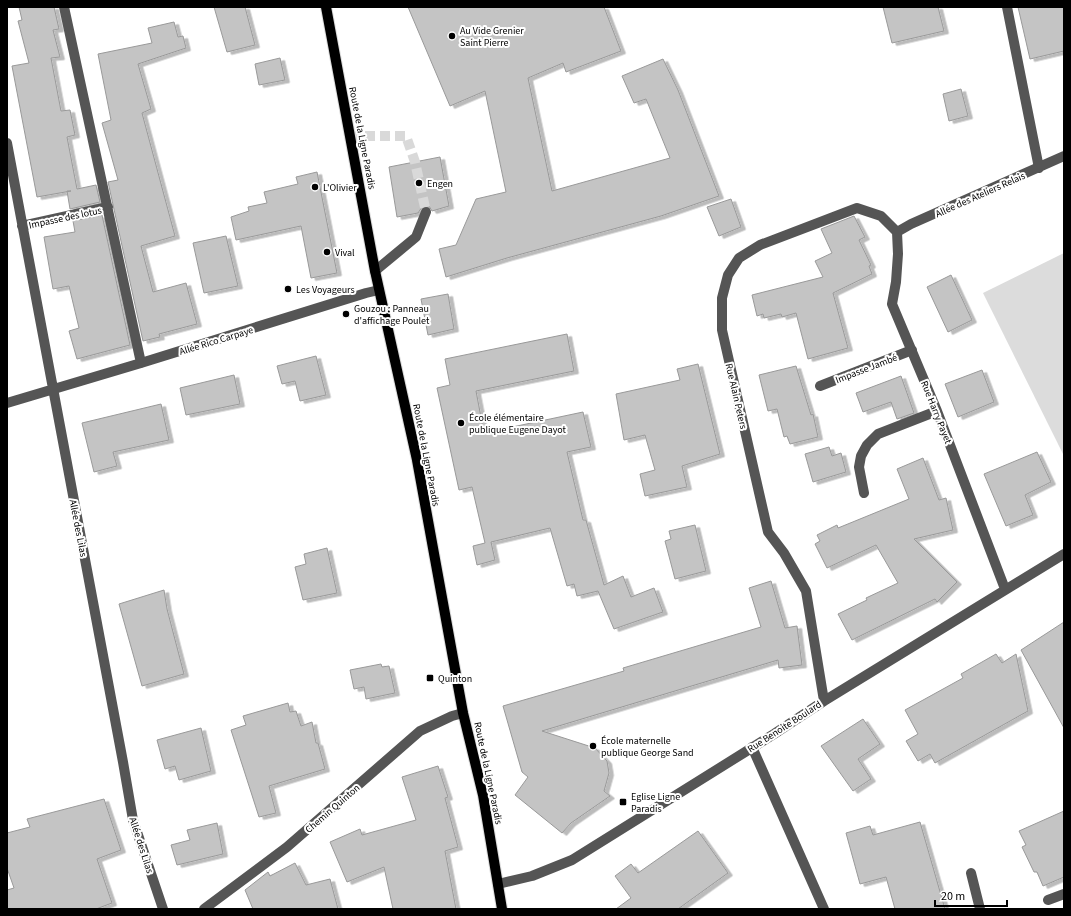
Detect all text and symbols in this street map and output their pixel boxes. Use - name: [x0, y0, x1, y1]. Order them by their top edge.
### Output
- place label: Au Vide Grenier Saint Pierre: [460, 24, 524, 50]
- marker: Au Vide Grenier Saint Pierre: [447, 31, 457, 41]
- street label: Route de la Ligne Paradis: [345, 86, 379, 191]
- street label: Allée des Ateliers Relais: [933, 169, 1028, 221]
- place label: Engen: [427, 177, 453, 191]
- marker: Engen: [414, 178, 424, 188]
- place label: L'Olivier: [323, 181, 357, 195]
- marker: L'Olivier: [310, 182, 320, 192]
- street label: Impasse des lotus: [27, 203, 103, 233]
- place label: Vival: [335, 246, 355, 260]
- marker: Vival: [322, 247, 332, 257]
- place label: Les Voyageurs: [296, 283, 355, 297]
- marker: Les Voyageurs: [283, 284, 293, 294]
- place label: Gouzou : Panneau d'affichage Poulet: [354, 302, 430, 328]
- marker: Gouzou : Panneau d'affichage Poulet: [341, 309, 351, 319]
- street label: Allée Rico Carpaye: [178, 323, 255, 359]
- street label: Impasse Jambé: [833, 351, 899, 387]
- street label: Rue Alain Peters: [722, 362, 750, 431]
- street label: Rue Harry Payet: [917, 379, 955, 446]
- street label: Route de la Ligne Paradis: [409, 403, 443, 508]
- place label: École élémentaire publique Eugene Dayot: [469, 411, 567, 437]
- marker: École élémentaire publique Eugene Dayot: [456, 418, 466, 428]
- street label: Allée des Lilas: [66, 498, 90, 558]
- place label: Quinton: [438, 672, 472, 686]
- marker: Quinton: [425, 673, 435, 683]
- street label: Rue Benoite Boulard: [745, 698, 824, 756]
- street label: Route de la Ligne Paradis: [470, 721, 506, 826]
- place label: École maternelle publique George Sand: [601, 734, 694, 760]
- marker: École maternelle publique George Sand: [588, 741, 598, 751]
- street label: Chemin Quinton: [302, 781, 363, 837]
- place label: Eglise Ligne Paradis: [631, 790, 680, 816]
- marker: Eglise Ligne Paradis: [618, 797, 628, 807]
- street label: Allée des Lilas: [125, 815, 157, 875]
- scale bar: [935, 882, 1007, 908]
- text: 20 m: [941, 888, 965, 905]

